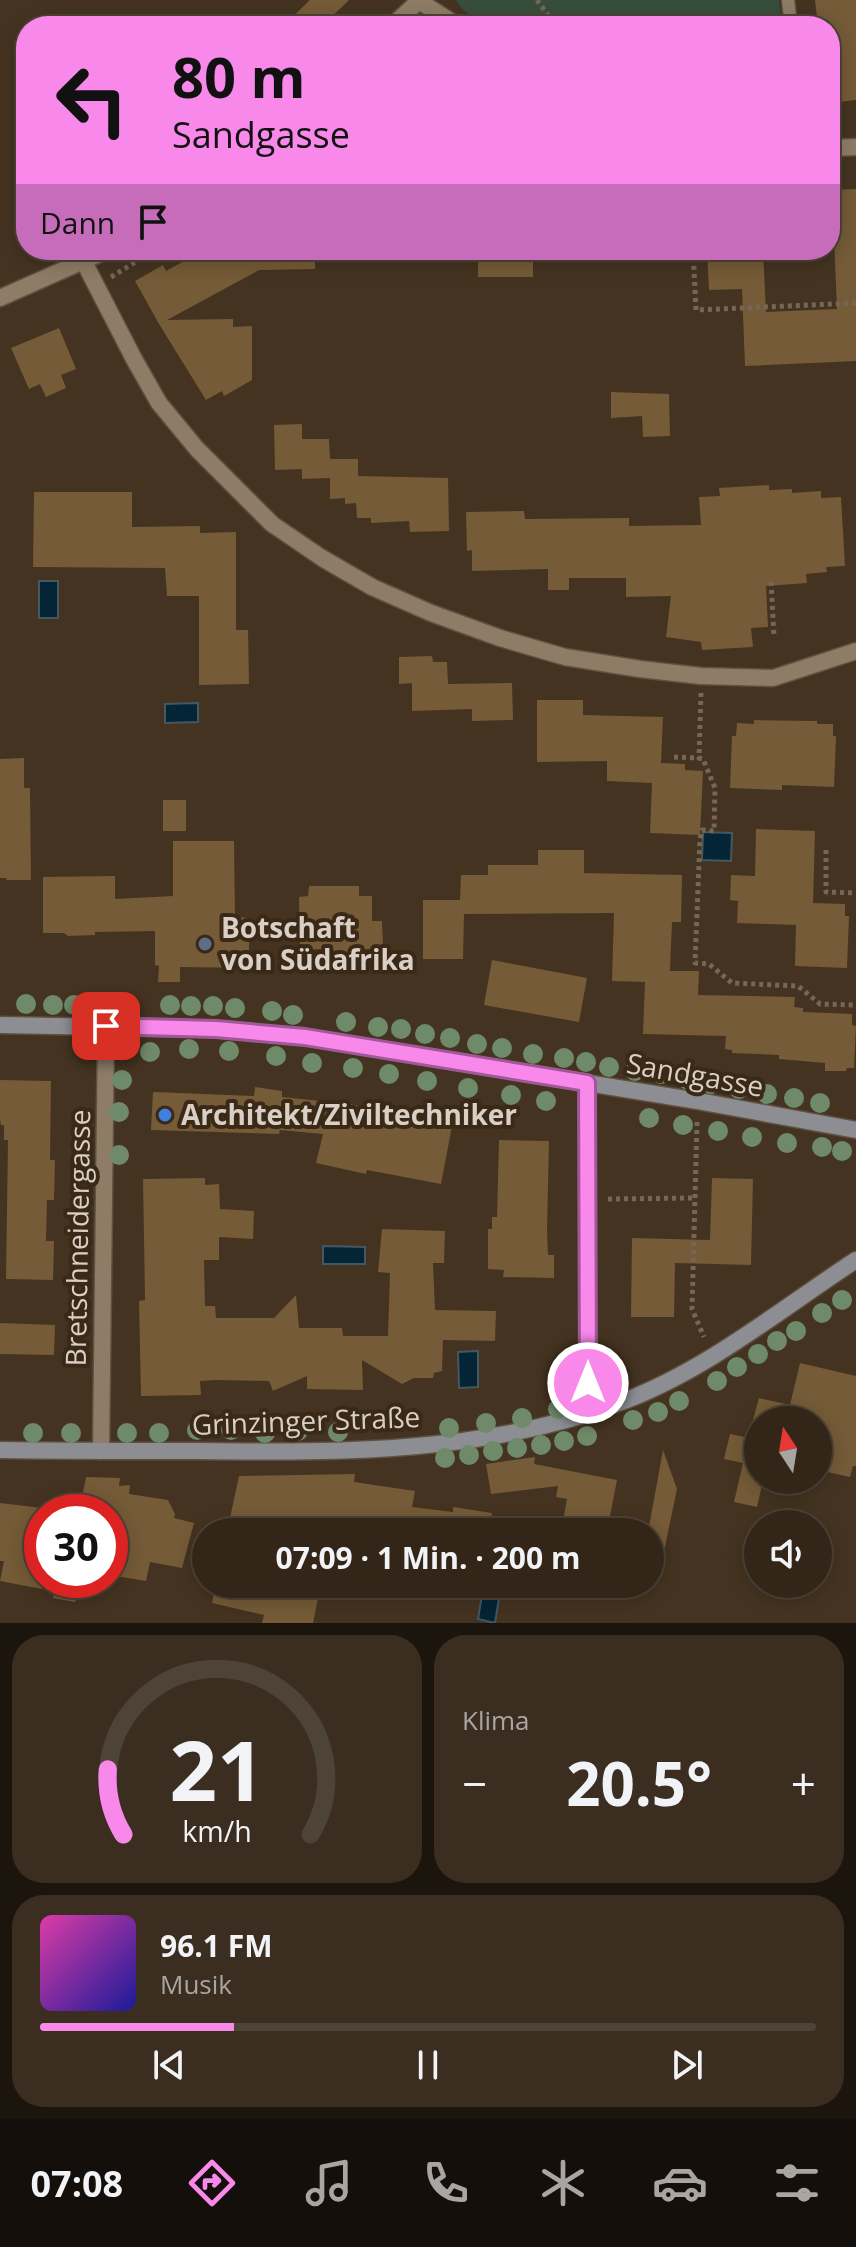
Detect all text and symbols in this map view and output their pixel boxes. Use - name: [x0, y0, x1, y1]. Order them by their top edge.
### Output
- text: 80 m: [172, 38, 306, 114]
- icon: left: [40, 48, 144, 152]
- text: Sandgasse: [172, 110, 350, 159]
- icon: arrive: [131, 200, 175, 244]
- text: Dann: [40, 202, 115, 243]
- place label: Botschaft von Südafrika: [221, 908, 415, 978]
- marker: Botschaft von Südafrika: [196, 935, 214, 953]
- pin: [72, 992, 140, 1060]
- icon: arrive: [84, 1004, 128, 1048]
- street label: Sandgasse: [624, 1043, 767, 1105]
- place label: Architekt/Ziviltechniker: [181, 1095, 517, 1133]
- marker: Architekt/Ziviltechniker: [156, 1106, 174, 1124]
- street label: Bretschneidergasse: [56, 1109, 98, 1367]
- position arrow: [546, 1341, 630, 1425]
- street label: Grinzinger Straße: [191, 1397, 421, 1443]
- north arrow: [744, 1406, 832, 1494]
- map controls: [744, 1406, 832, 1598]
- speed limit sign: 30: [24, 1494, 128, 1598]
- button: sound: [744, 1510, 832, 1598]
- text: 07:09 · 1 Min. · 200 m: [276, 1537, 580, 1578]
- text: Klima: [462, 1702, 530, 1738]
- text: 21: [169, 1712, 265, 1825]
- text: 20.5°: [566, 1742, 712, 1824]
- text: −: [462, 1753, 487, 1813]
- text: +: [791, 1753, 816, 1813]
- text: km/h: [182, 1811, 252, 1850]
- text: 96.1 FM: [160, 1925, 273, 1966]
- text: Musik: [160, 1966, 232, 2002]
- icon: previous: [147, 2043, 191, 2087]
- icon: pause: [406, 2043, 450, 2087]
- icon: next: [665, 2043, 709, 2087]
- icon: directions: [184, 2155, 240, 2211]
- icon: music: [301, 2155, 357, 2211]
- icon: phone: [418, 2155, 474, 2211]
- icon: climate: [535, 2155, 591, 2211]
- icon: car: [652, 2155, 708, 2211]
- icon: filters: [769, 2155, 825, 2211]
- text: 07:08: [31, 2159, 123, 2208]

